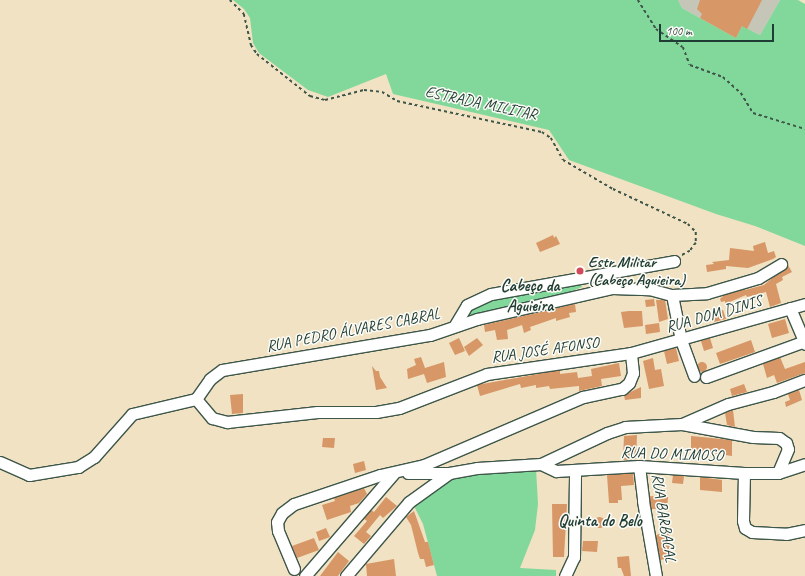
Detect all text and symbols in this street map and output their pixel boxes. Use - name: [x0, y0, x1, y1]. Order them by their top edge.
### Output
- scale bar: [661, 16, 776, 42]
- text: 100 m: [666, 23, 692, 39]
- street label: ESTRADA MILITAR: [423, 82, 539, 124]
- place label: Estr Militar (Cabeço Aguieira): [588, 252, 685, 290]
- marker: Estr Militar (Cabeço Aguieira): [575, 266, 585, 276]
- district label: Cabeço da Aguieira: [500, 276, 560, 316]
- street label: RUA DOM DINIS: [664, 291, 764, 337]
- street label: RUA PEDRO ÁLVARES CABRAL: [266, 304, 440, 356]
- street label: RUA JOSÉ AFONSO: [490, 333, 600, 367]
- street label: RUA DO MIMOSO: [621, 443, 723, 465]
- street label: RUA BARBACAL: [647, 472, 681, 564]
- district label: Quinta do Belo: [558, 511, 642, 531]

